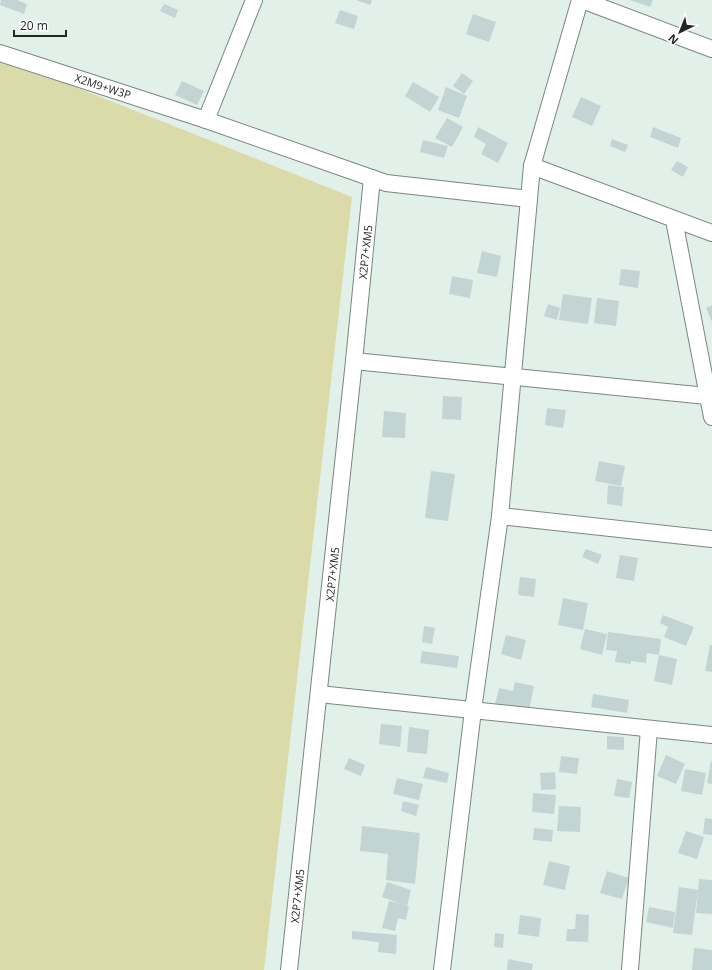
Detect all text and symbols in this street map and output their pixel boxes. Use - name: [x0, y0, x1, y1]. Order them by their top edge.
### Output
- scale bar: [14, 12, 66, 38]
- north arrow: [660, 12, 700, 52]
- text: 20 m: [20, 17, 48, 34]
- text: N: [664, 31, 681, 48]
- street label: X2M9+W3P: [73, 70, 133, 102]
- street label: X2P7+XM5: [355, 224, 375, 280]
- street label: X2P7+XM5: [322, 546, 342, 602]
- street label: X2P7+XM5: [287, 868, 307, 924]

